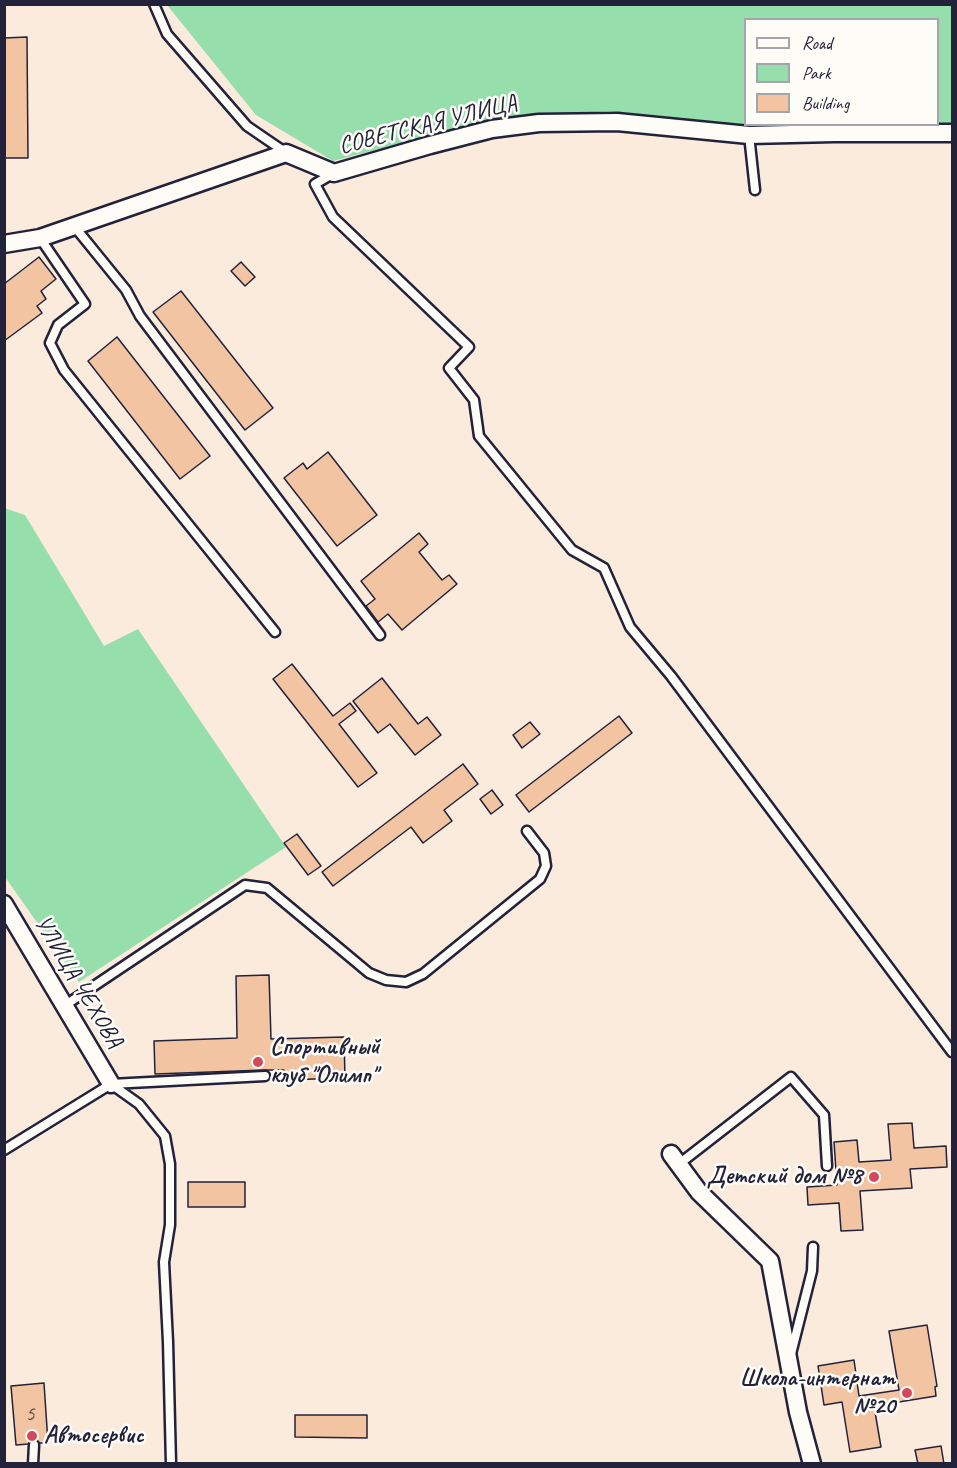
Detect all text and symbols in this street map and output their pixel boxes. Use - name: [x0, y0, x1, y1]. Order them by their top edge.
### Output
- legend: [744, 18, 939, 126]
- text: Road: [802, 32, 832, 54]
- text: Park: [802, 62, 831, 84]
- street label: СОВЕТСКАЯ УЛИЦА: [336, 89, 520, 161]
- text: Building: [802, 92, 849, 114]
- street label: УЛИЦА ЧЕХОВА: [27, 911, 129, 1053]
- place label: Спортивный клуб "Олимп": [270, 1034, 380, 1090]
- marker: Спортивный клуб "Олимп": [251, 1055, 265, 1069]
- place label: Детский дом №8: [707, 1163, 862, 1191]
- marker: Детский дом №8: [867, 1170, 881, 1184]
- place label: Школа-интернат №20: [739, 1365, 895, 1421]
- marker: Школа-интернат №20: [900, 1386, 914, 1400]
- house number: 5: [25, 1401, 35, 1427]
- place label: Автосервис: [44, 1422, 144, 1450]
- marker: Автосервис: [25, 1429, 39, 1443]

